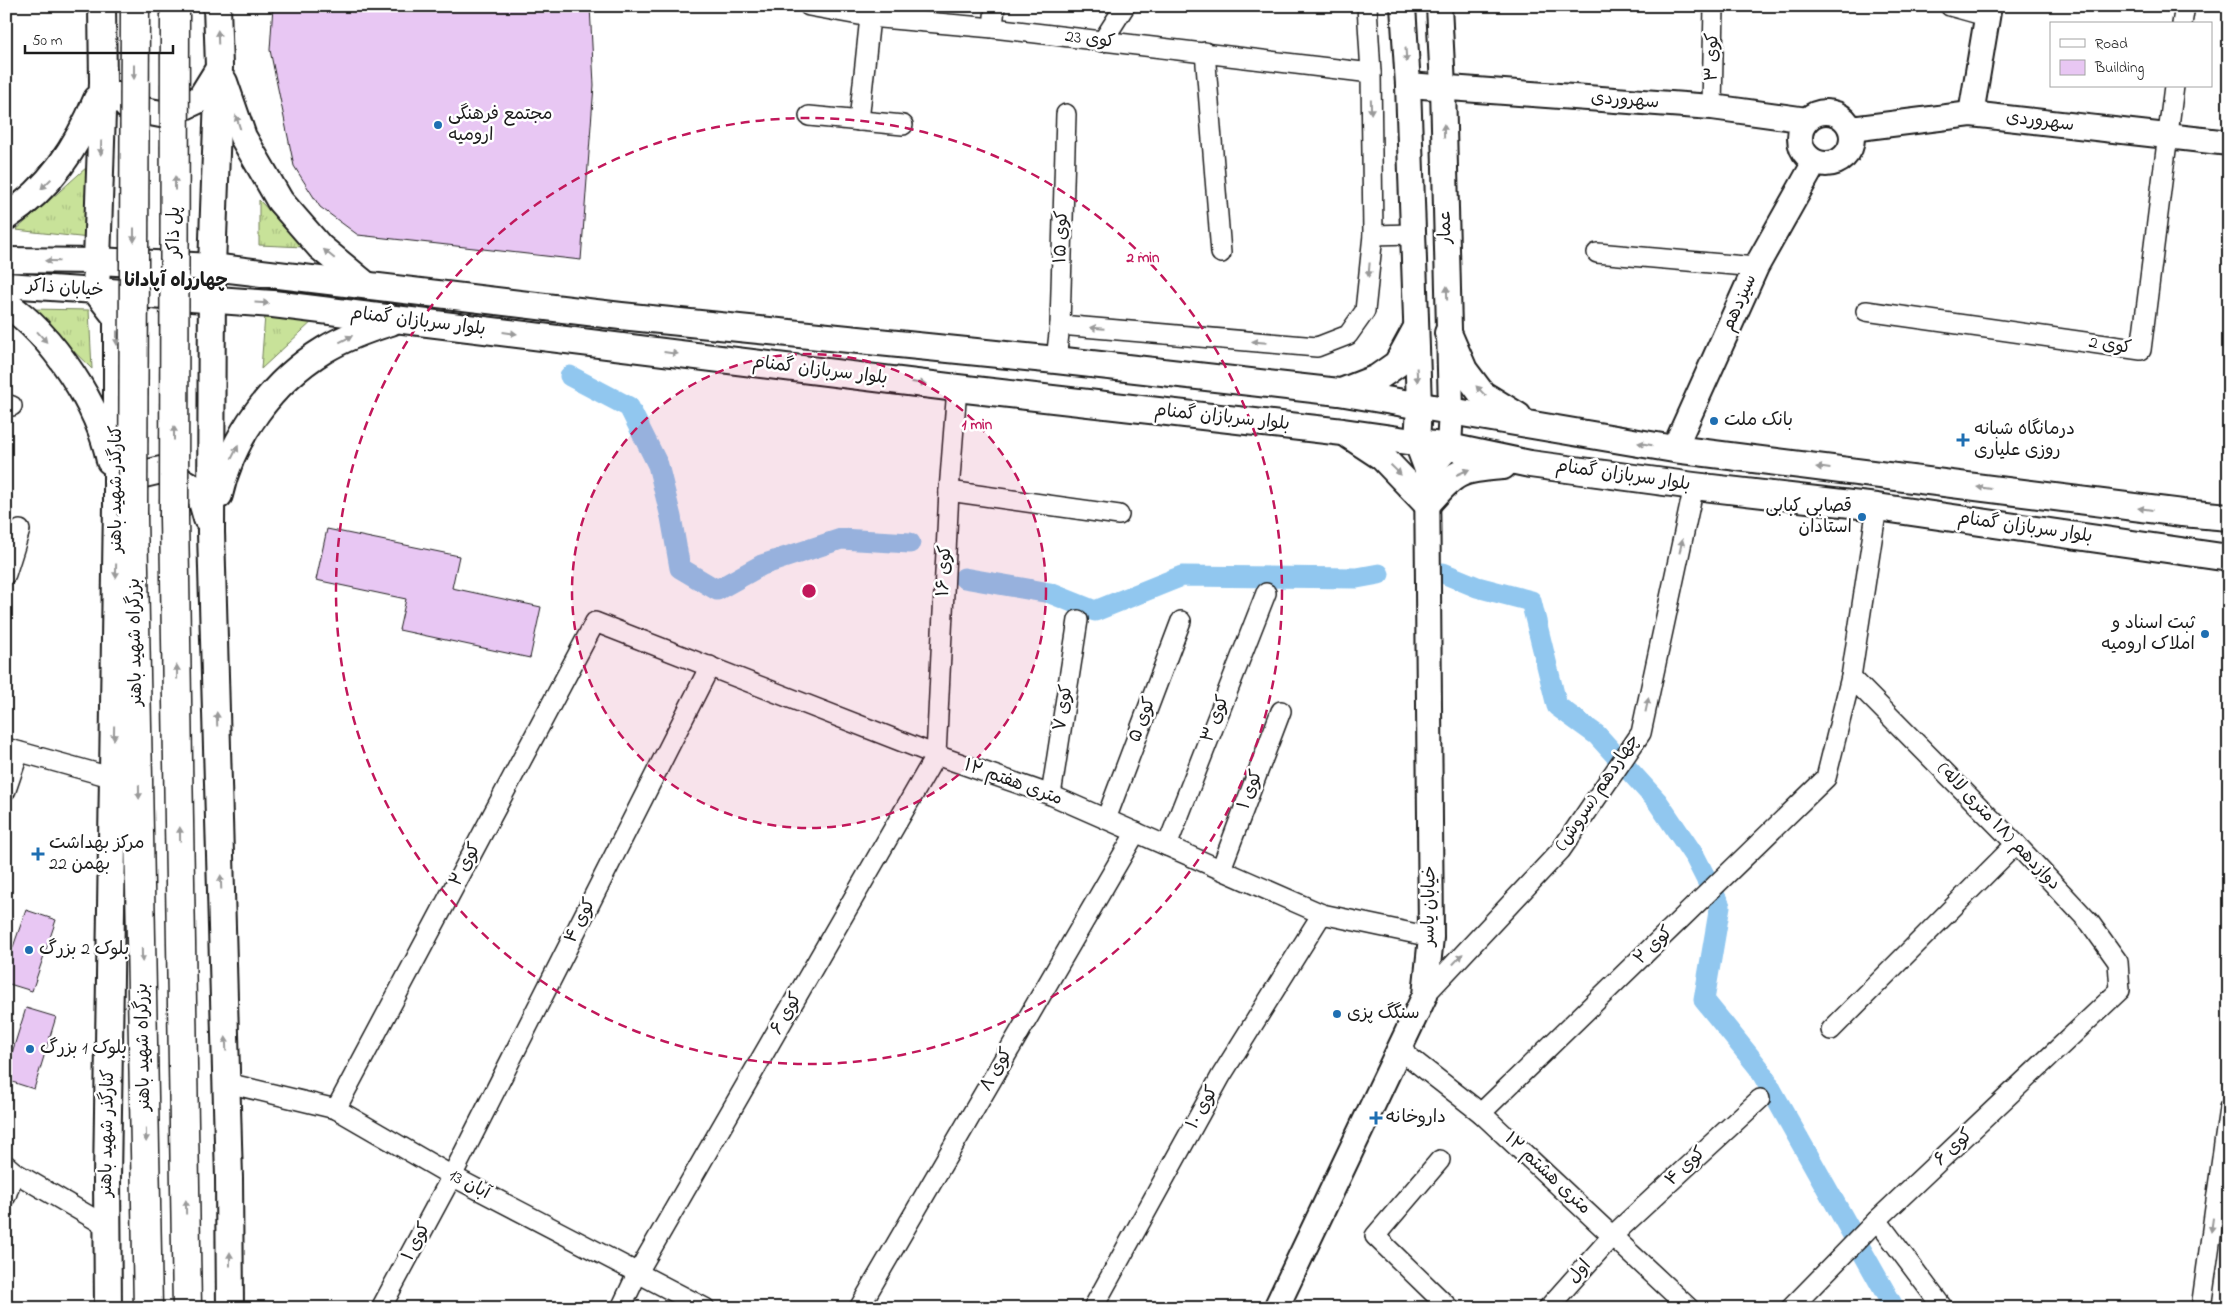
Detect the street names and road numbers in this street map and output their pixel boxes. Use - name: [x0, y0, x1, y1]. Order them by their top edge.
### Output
- street label: کوی 23: [1063, 24, 1117, 56]
- street label: کوی ۳: [1700, 32, 1726, 82]
- street label: سهروردی: [1590, 86, 1660, 116]
- street label: سهروردی: [2004, 105, 2076, 139]
- street label: پل ذاکر: [162, 206, 188, 260]
- street label: کوی ۱۵: [1048, 210, 1076, 264]
- street label: عمار: [1433, 210, 1459, 245]
- street label: سیزدهم: [1716, 270, 1764, 336]
- street label: خیابان ذاکر: [23, 273, 105, 305]
- street label: بلوار سربازان گمنام: [349, 301, 487, 343]
- street label: کوی 2: [2087, 330, 2133, 362]
- street label: بلوار سربازان گمنام: [751, 350, 889, 392]
- street label: بلوار سربازان گمنام: [1153, 398, 1291, 438]
- street label: کنارگذر شهید باهنر: [104, 425, 130, 555]
- street label: بلوار سربازان گمنام: [1554, 454, 1692, 498]
- street label: بلوار سربازان گمنام: [1956, 506, 2094, 550]
- street label: کوی ۱۶: [931, 544, 959, 597]
- street label: بزرگراه شهید باهنر: [122, 578, 150, 708]
- street label: کوی ۷: [1048, 683, 1081, 733]
- street label: کوی ۳: [1195, 691, 1237, 746]
- street label: کوی ۵: [1123, 693, 1164, 746]
- street label: چهاردهم (سروش): [1549, 729, 1647, 857]
- street label: ۱۲ متری هفتم: [960, 753, 1066, 813]
- street label: دوازدهم (۱۸ متری لاله): [1930, 757, 2066, 897]
- street label: کوی ۱: [1232, 766, 1271, 814]
- street label: کوی ۲: [444, 838, 488, 892]
- street label: خیابان یاسر: [1416, 865, 1444, 949]
- street label: کوی ۴: [559, 894, 603, 948]
- street label: کوی ۲: [1628, 920, 1680, 971]
- street label: بزرگراه شهید باهنر: [130, 983, 158, 1113]
- street label: کوی ۶: [765, 988, 810, 1040]
- street label: کوی ۸: [974, 1043, 1020, 1097]
- street label: کنارگذر شهید باهنر: [94, 1069, 122, 1199]
- street label: کوی ۱۰: [1180, 1081, 1226, 1135]
- street label: کوی ۶: [1929, 1123, 1979, 1173]
- street label: ۱۲ متری هشتم: [1498, 1127, 1596, 1221]
- street label: کوی ۴: [1660, 1141, 1712, 1193]
- street label: 13 آبان: [444, 1163, 496, 1207]
- street label: کوی ۱: [396, 1218, 438, 1266]
- street label: اول: [1562, 1254, 1598, 1290]

